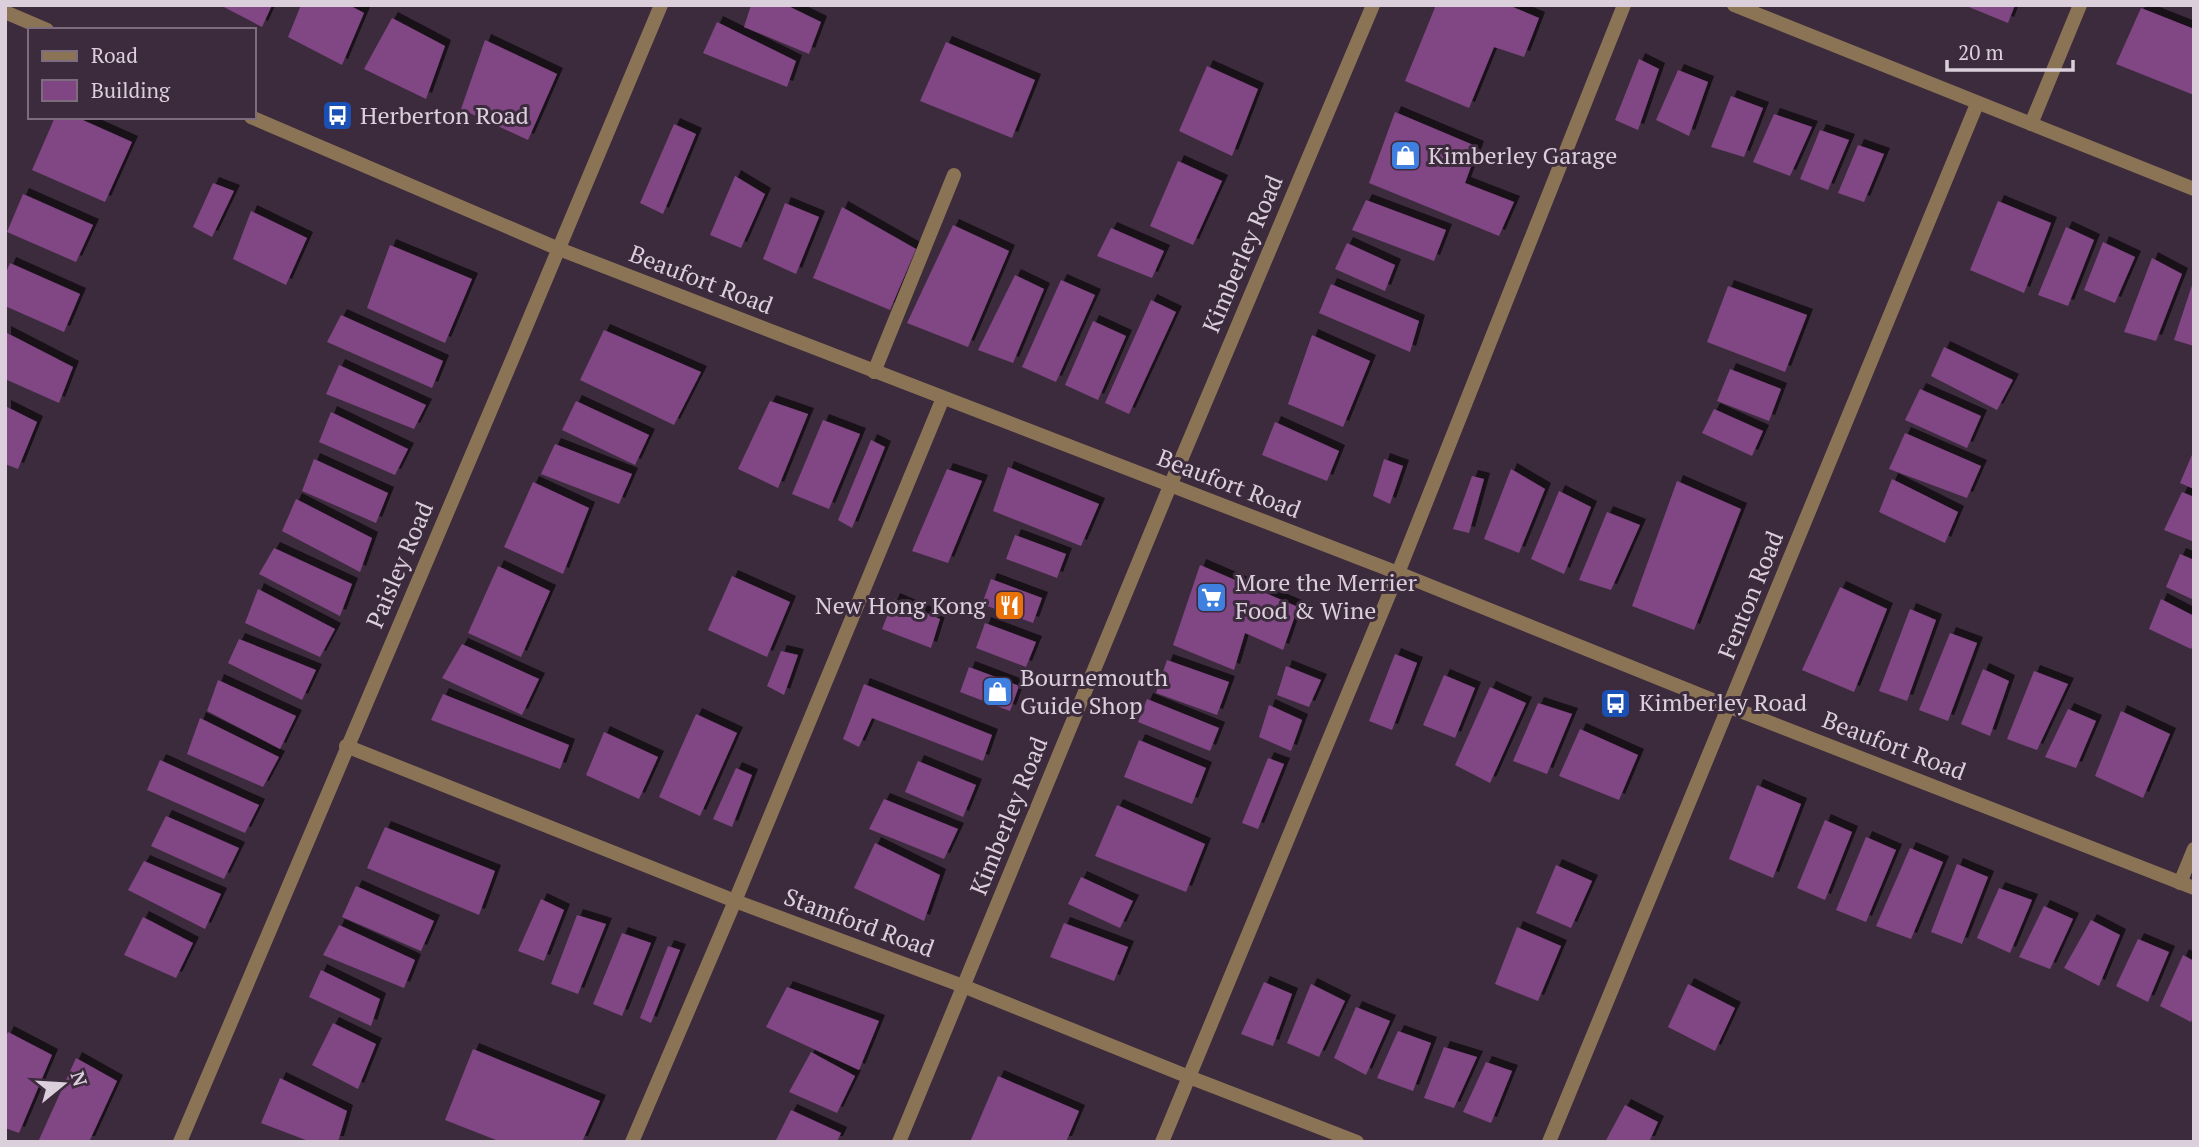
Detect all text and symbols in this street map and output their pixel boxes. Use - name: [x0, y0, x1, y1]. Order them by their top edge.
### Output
- legend: [28, 28, 256, 119]
- scale bar: [1947, 28, 2073, 72]
- text: 20 m: [1958, 38, 2004, 66]
- text: Road: [91, 41, 138, 69]
- text: Building: [91, 76, 171, 104]
- bus stop icon: Herberton Road: [320, 99, 354, 133]
- place label: Herberton Road: [360, 99, 529, 131]
- shop icon: Kimberley Garage: [1388, 139, 1422, 173]
- place label: Kimberley Garage: [1428, 139, 1617, 171]
- street label: Kimberley Road: [1194, 170, 1290, 337]
- street label: Beaufort Road: [625, 237, 778, 321]
- street label: Beaufort Road: [1153, 441, 1306, 525]
- street label: Paisley Road: [358, 497, 440, 633]
- street label: Fenton Road: [1710, 526, 1790, 663]
- place label: More the Merrier Food & Wine: [1235, 566, 1418, 626]
- supermarket icon: More the Merrier Food & Wine: [1195, 580, 1229, 614]
- place label: New Hong Kong: [815, 589, 986, 621]
- restaurant icon: New Hong Kong: [992, 589, 1026, 623]
- place label: Bournemouth Guide Shop: [1020, 661, 1168, 721]
- shop icon: Bournemouth Guide Shop: [980, 675, 1014, 709]
- bus stop icon: Kimberley Road: [1599, 686, 1633, 720]
- place label: Kimberley Road: [1639, 686, 1807, 718]
- street label: Beaufort Road: [1818, 703, 1971, 787]
- street label: Kimberley Road: [962, 732, 1054, 900]
- street label: Stamford Road: [780, 880, 939, 964]
- north arrow: [28, 1049, 98, 1119]
- text: N: [66, 1068, 94, 1090]

